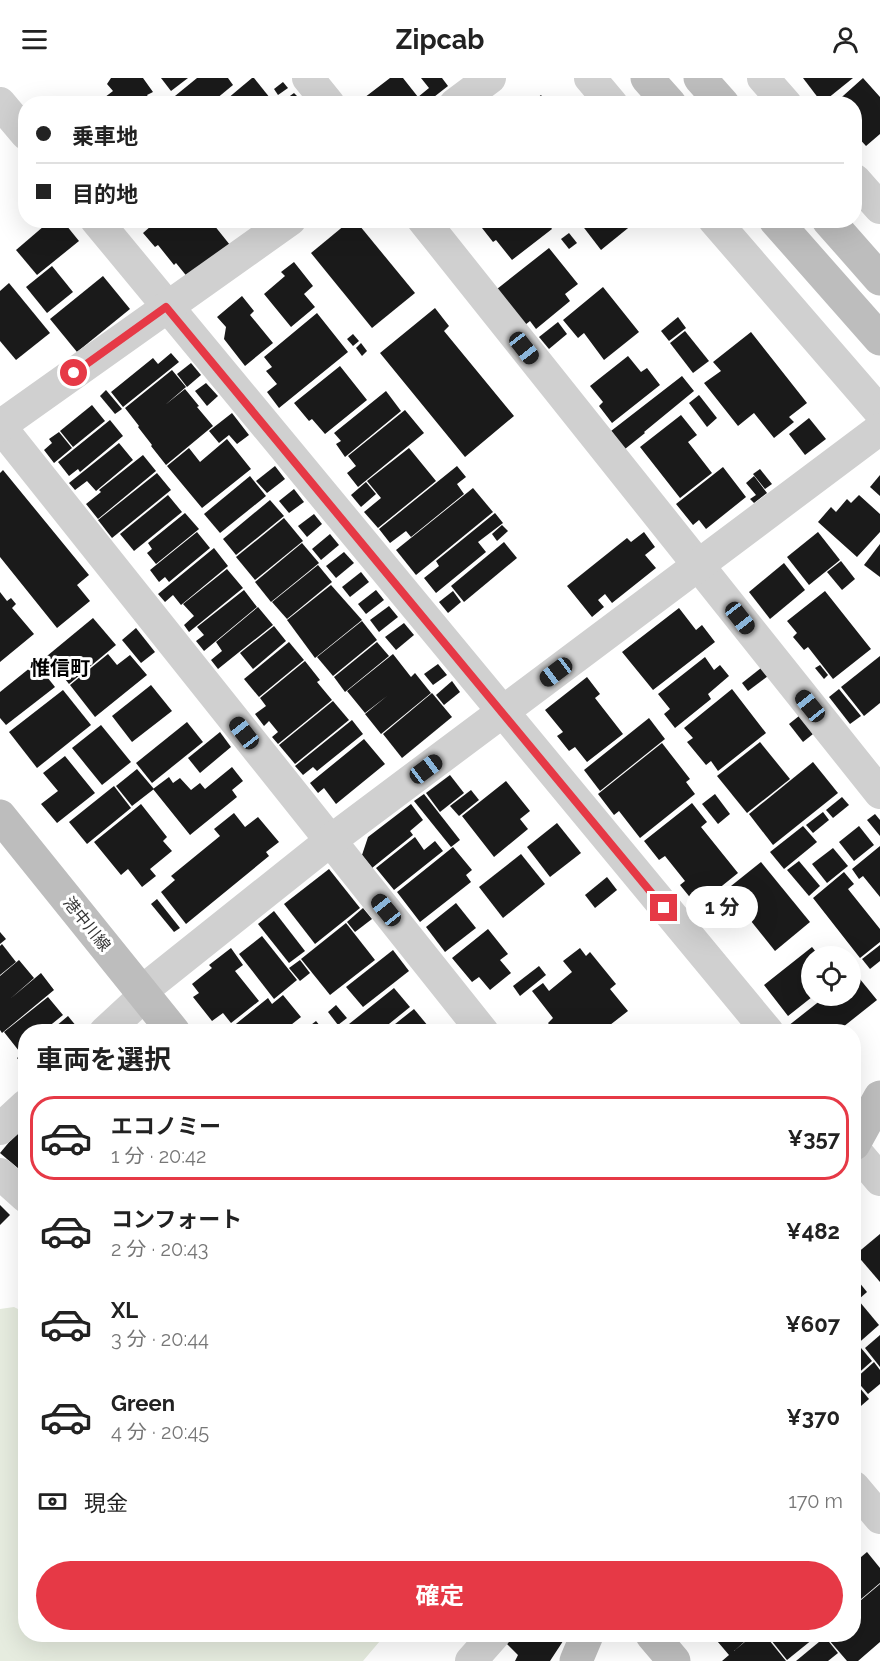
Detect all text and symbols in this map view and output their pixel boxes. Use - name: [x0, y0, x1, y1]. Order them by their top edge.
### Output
- icon: menu: [18, 23, 51, 56]
- icon: person: [829, 23, 862, 56]
- text: Zipcab: [396, 24, 484, 55]
- text: 乗車地: [72, 123, 138, 149]
- text: 目的地: [72, 181, 138, 207]
- car: [506, 328, 542, 368]
- route start: [60, 359, 87, 386]
- car: [722, 598, 758, 638]
- car: [536, 654, 576, 690]
- district label: 惟信町: [30, 656, 90, 680]
- car: [792, 686, 828, 726]
- car: [226, 713, 262, 753]
- car: [406, 751, 446, 787]
- callout: 1 分: [685, 887, 757, 929]
- car: [368, 890, 404, 930]
- street label: 港中川線: [59, 893, 115, 955]
- route end: [650, 894, 677, 921]
- text: 1 分: [705, 895, 739, 919]
- map controls: [801, 946, 861, 1006]
- button: locate: [801, 946, 861, 1006]
- text: 車両を選択: [36, 1044, 171, 1075]
- icon: car: [39, 1111, 93, 1165]
- text: エコノミー: [111, 1113, 221, 1139]
- text: ¥357: [788, 1125, 840, 1151]
- text: 1 分 · 20:42: [111, 1144, 206, 1168]
- icon: car: [39, 1204, 93, 1258]
- text: コンフォート: [111, 1206, 242, 1232]
- text: ¥482: [786, 1218, 840, 1244]
- text: 2 分 · 20:43: [111, 1237, 209, 1261]
- icon: car: [39, 1297, 93, 1351]
- text: XL: [111, 1297, 138, 1323]
- text: ¥607: [785, 1311, 840, 1337]
- text: 3 分 · 20:44: [111, 1327, 209, 1351]
- icon: car: [39, 1390, 93, 1444]
- text: Green: [111, 1390, 175, 1416]
- text: ¥370: [786, 1404, 840, 1430]
- text: 4 分 · 20:45: [111, 1420, 209, 1444]
- icon: cash: [36, 1485, 69, 1518]
- text: 170 m: [788, 1489, 843, 1513]
- text: 現金: [84, 1490, 128, 1516]
- button: 確定: [36, 1561, 843, 1630]

